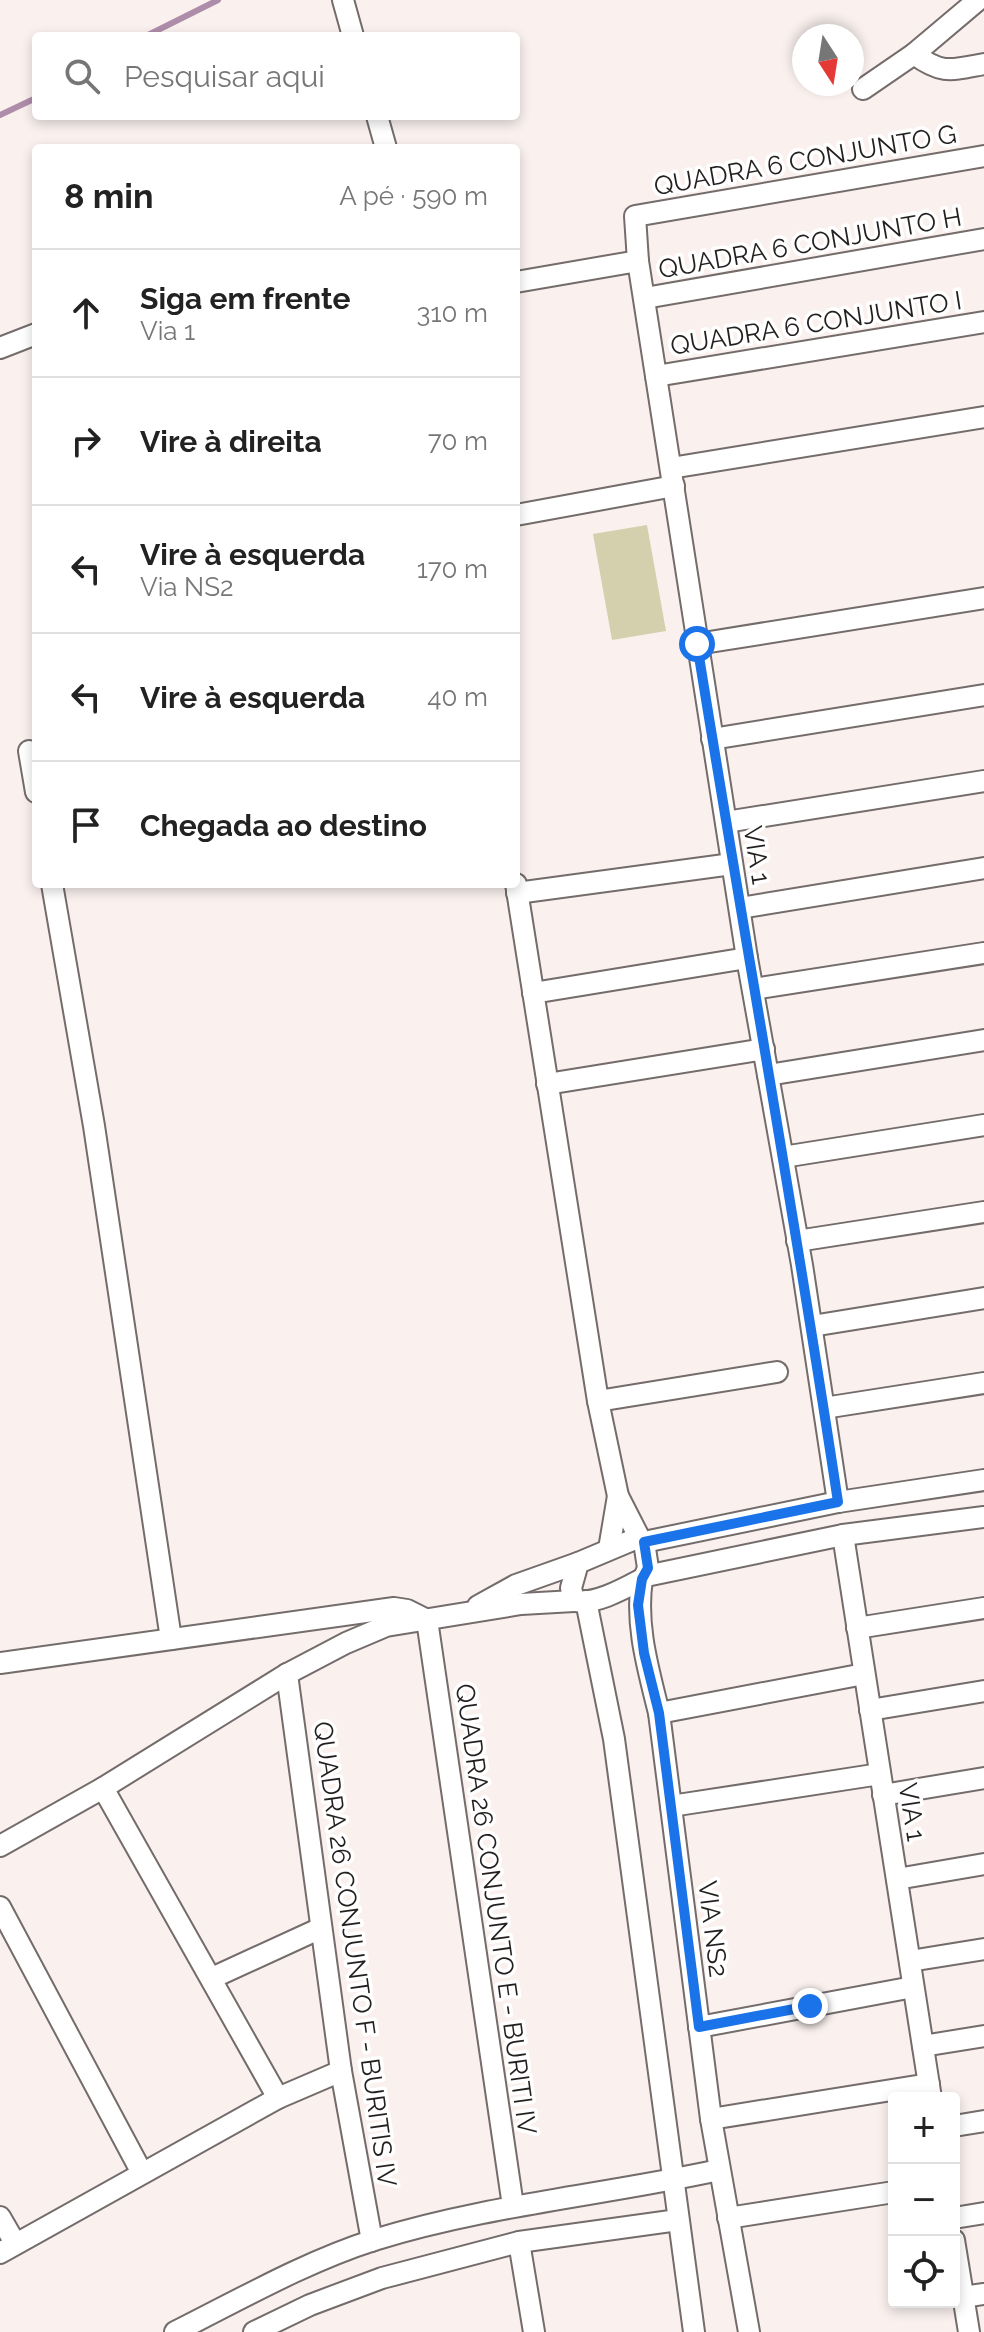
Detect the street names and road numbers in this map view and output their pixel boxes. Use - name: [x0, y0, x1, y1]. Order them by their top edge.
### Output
- street label: QUADRA 6 CONJUNTO G: [651, 119, 959, 201]
- street label: QUADRA 6 CONJUNTO H: [656, 202, 964, 284]
- street label: QUADRA 6 CONJUNTO I: [668, 285, 964, 361]
- street label: VIA 1: [738, 824, 776, 886]
- street label: QUADRA 26 CONJUNTO E - BURITI IV: [449, 1682, 543, 2137]
- street label: QUADRA 26 CONJUNTO F - BURITIS IV: [307, 1719, 403, 2189]
- street label: VIA 1: [893, 1781, 931, 1843]
- street label: VIA NS2: [692, 1879, 734, 1979]

